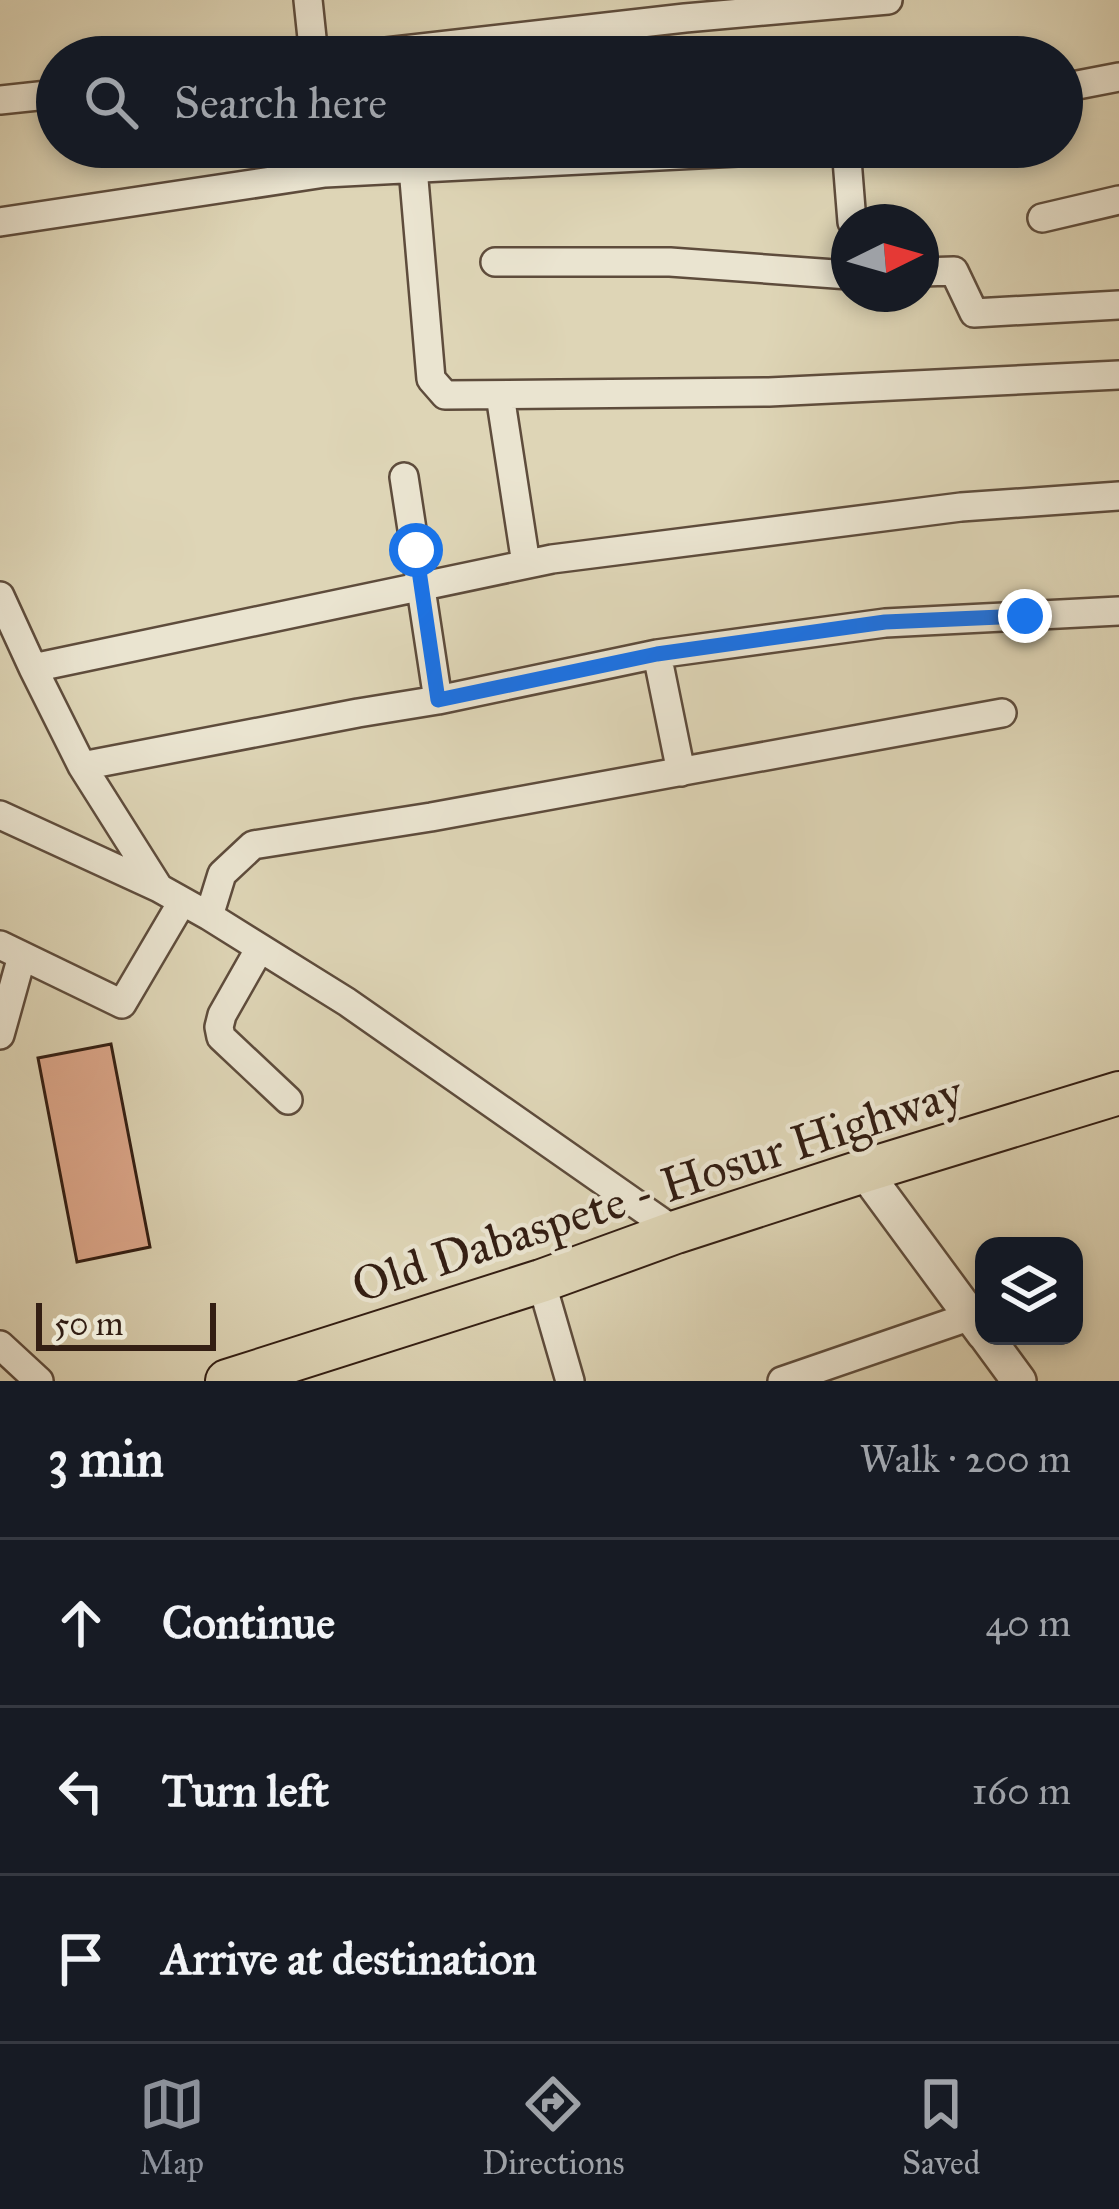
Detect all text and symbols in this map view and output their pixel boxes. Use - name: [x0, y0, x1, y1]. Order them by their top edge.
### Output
- search box: [36, 36, 1083, 168]
- icon: search: [78, 69, 144, 135]
- text: Search here: [174, 75, 387, 130]
- north arrow: [831, 204, 939, 312]
- route start: [389, 523, 443, 577]
- route end: [998, 589, 1052, 643]
- street label: Old Dabaspete - Hosur Highway: [345, 1061, 971, 1315]
- map controls: [975, 1237, 1083, 1345]
- button: layers: [975, 1237, 1083, 1345]
- scale bar: [36, 1297, 216, 1350]
- text: 50 m: [54, 1304, 123, 1344]
- text: 3 min: [48, 1428, 164, 1490]
- text: Walk · 200 m: [860, 1435, 1071, 1483]
- icon: ahead: [48, 1590, 114, 1656]
- text: Continue: [162, 1595, 335, 1650]
- text: 40 m: [985, 1599, 1071, 1647]
- icon: left: [48, 1758, 114, 1824]
- text: Turn left: [162, 1763, 329, 1818]
- text: 160 m: [972, 1767, 1071, 1815]
- icon: arrive: [48, 1926, 114, 1992]
- text: Arrive at destination: [162, 1931, 537, 1986]
- tab: Map: [139, 2071, 205, 2183]
- tab: Directions: [482, 2071, 624, 2183]
- tab: Saved: [902, 2071, 980, 2183]

